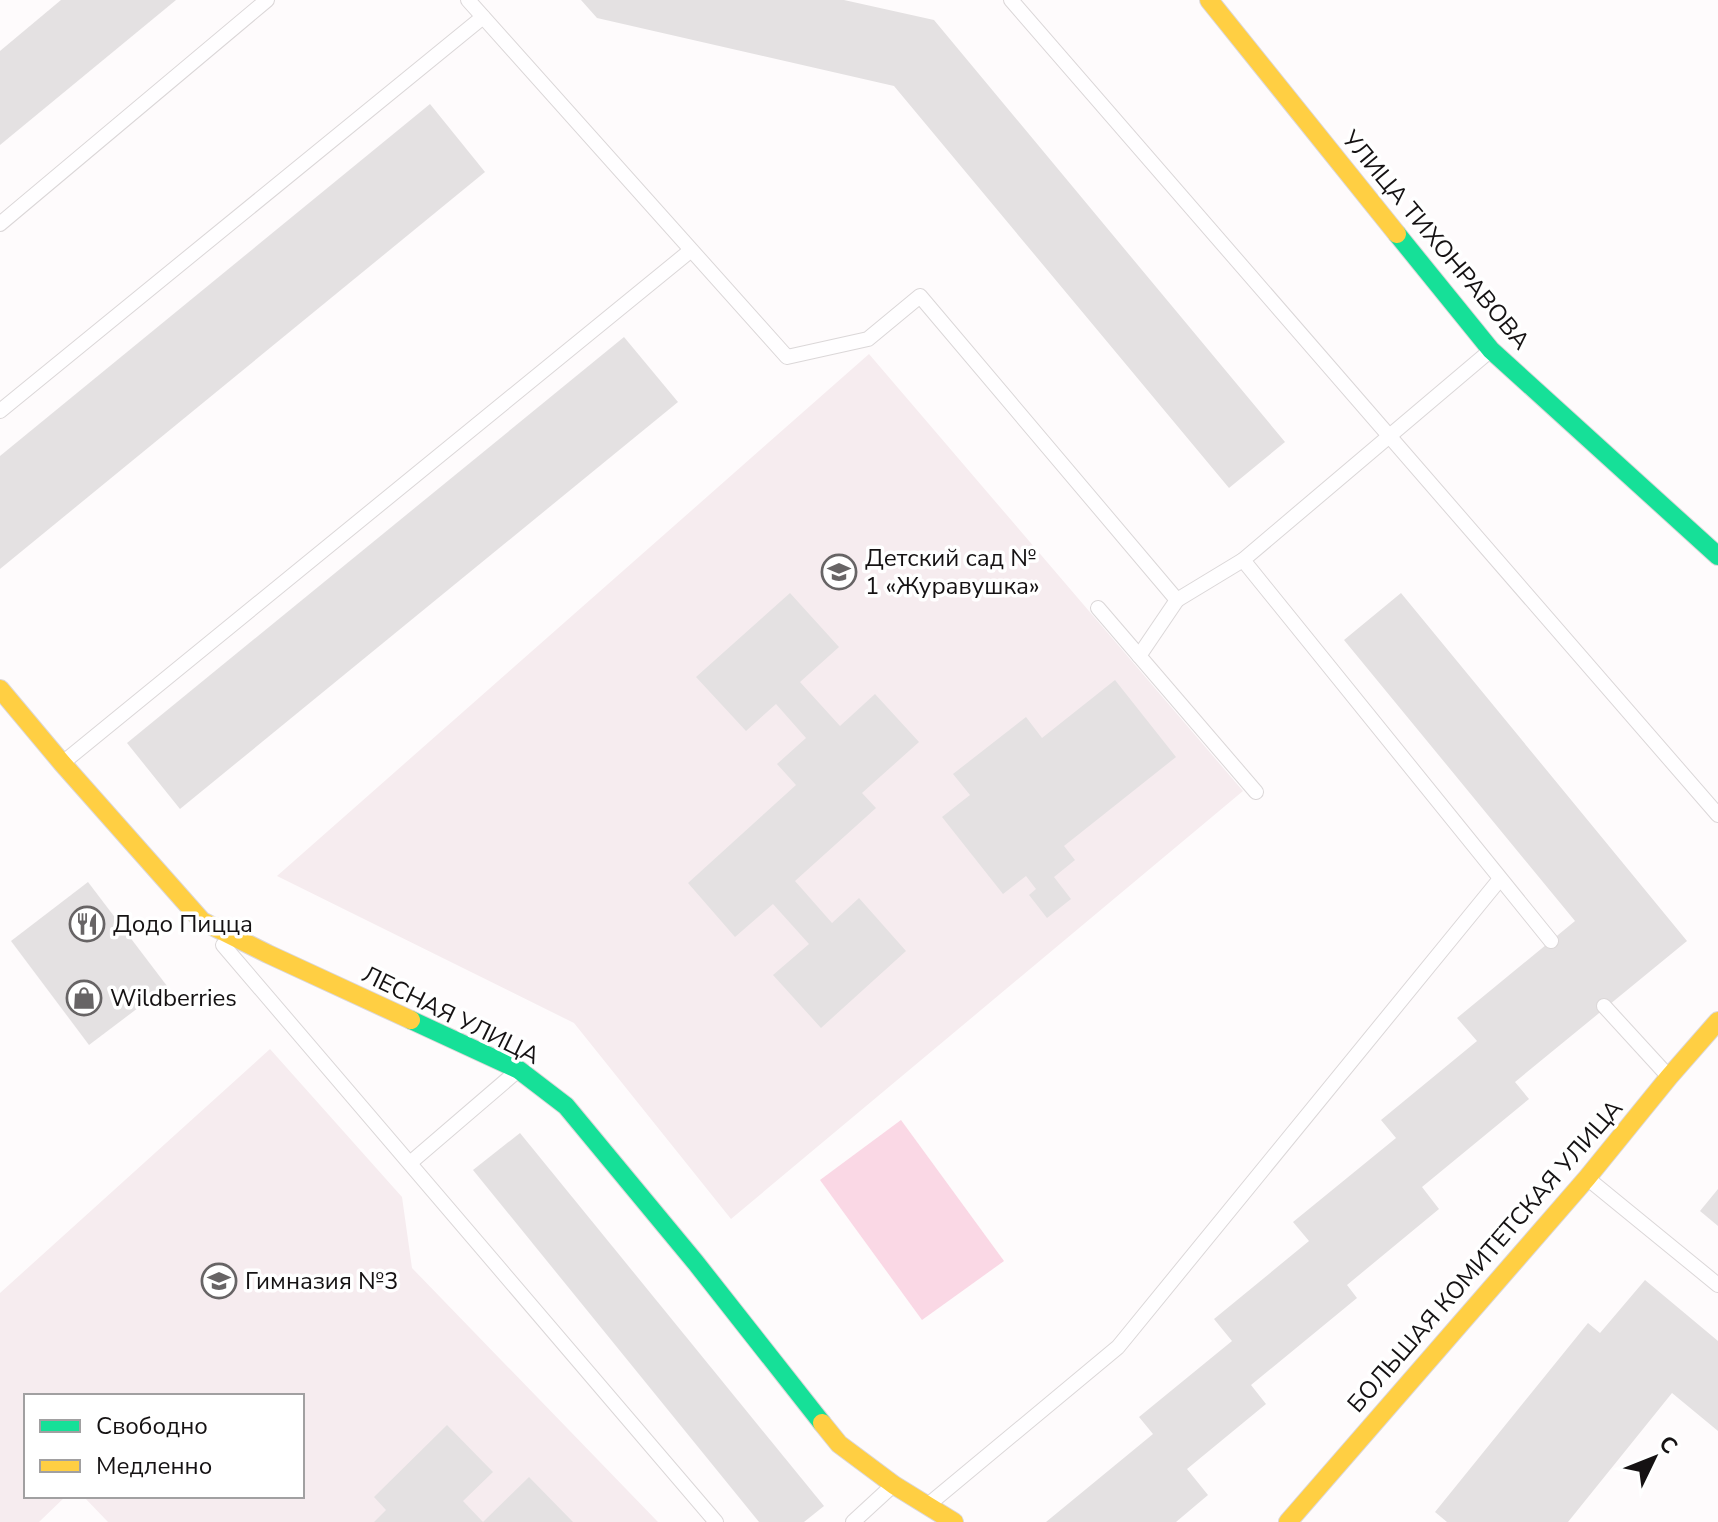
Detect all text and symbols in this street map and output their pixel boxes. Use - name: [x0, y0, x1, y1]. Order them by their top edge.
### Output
- street label: УЛИЦА ТИХОНРАВОВА: [1334, 123, 1537, 357]
- place label: Детский сад № 1 «Журавушка»: [865, 542, 1040, 602]
- school or university icon: Детский сад № 1 «Журавушка»: [820, 553, 858, 591]
- restaurant icon: Додо Пицца: [68, 905, 106, 943]
- place label: Додо Пицца: [113, 908, 253, 940]
- street label: ЛЕСНАЯ УЛИЦА: [357, 958, 545, 1072]
- shop icon: Wildberries: [65, 979, 103, 1017]
- place label: Wildberries: [110, 982, 237, 1014]
- street label: БОЛЬШАЯ КОМИТЕТСКАЯ УЛИЦА: [1340, 1092, 1630, 1419]
- school or university icon: Гимназия №3: [200, 1262, 238, 1300]
- place label: Гимназия №3: [245, 1265, 398, 1297]
- legend: [24, 1394, 304, 1498]
- text: Свободно: [96, 1410, 208, 1442]
- north arrow: [1614, 1418, 1694, 1498]
- text: С: [1652, 1429, 1684, 1461]
- text: Медленно: [96, 1450, 212, 1482]

